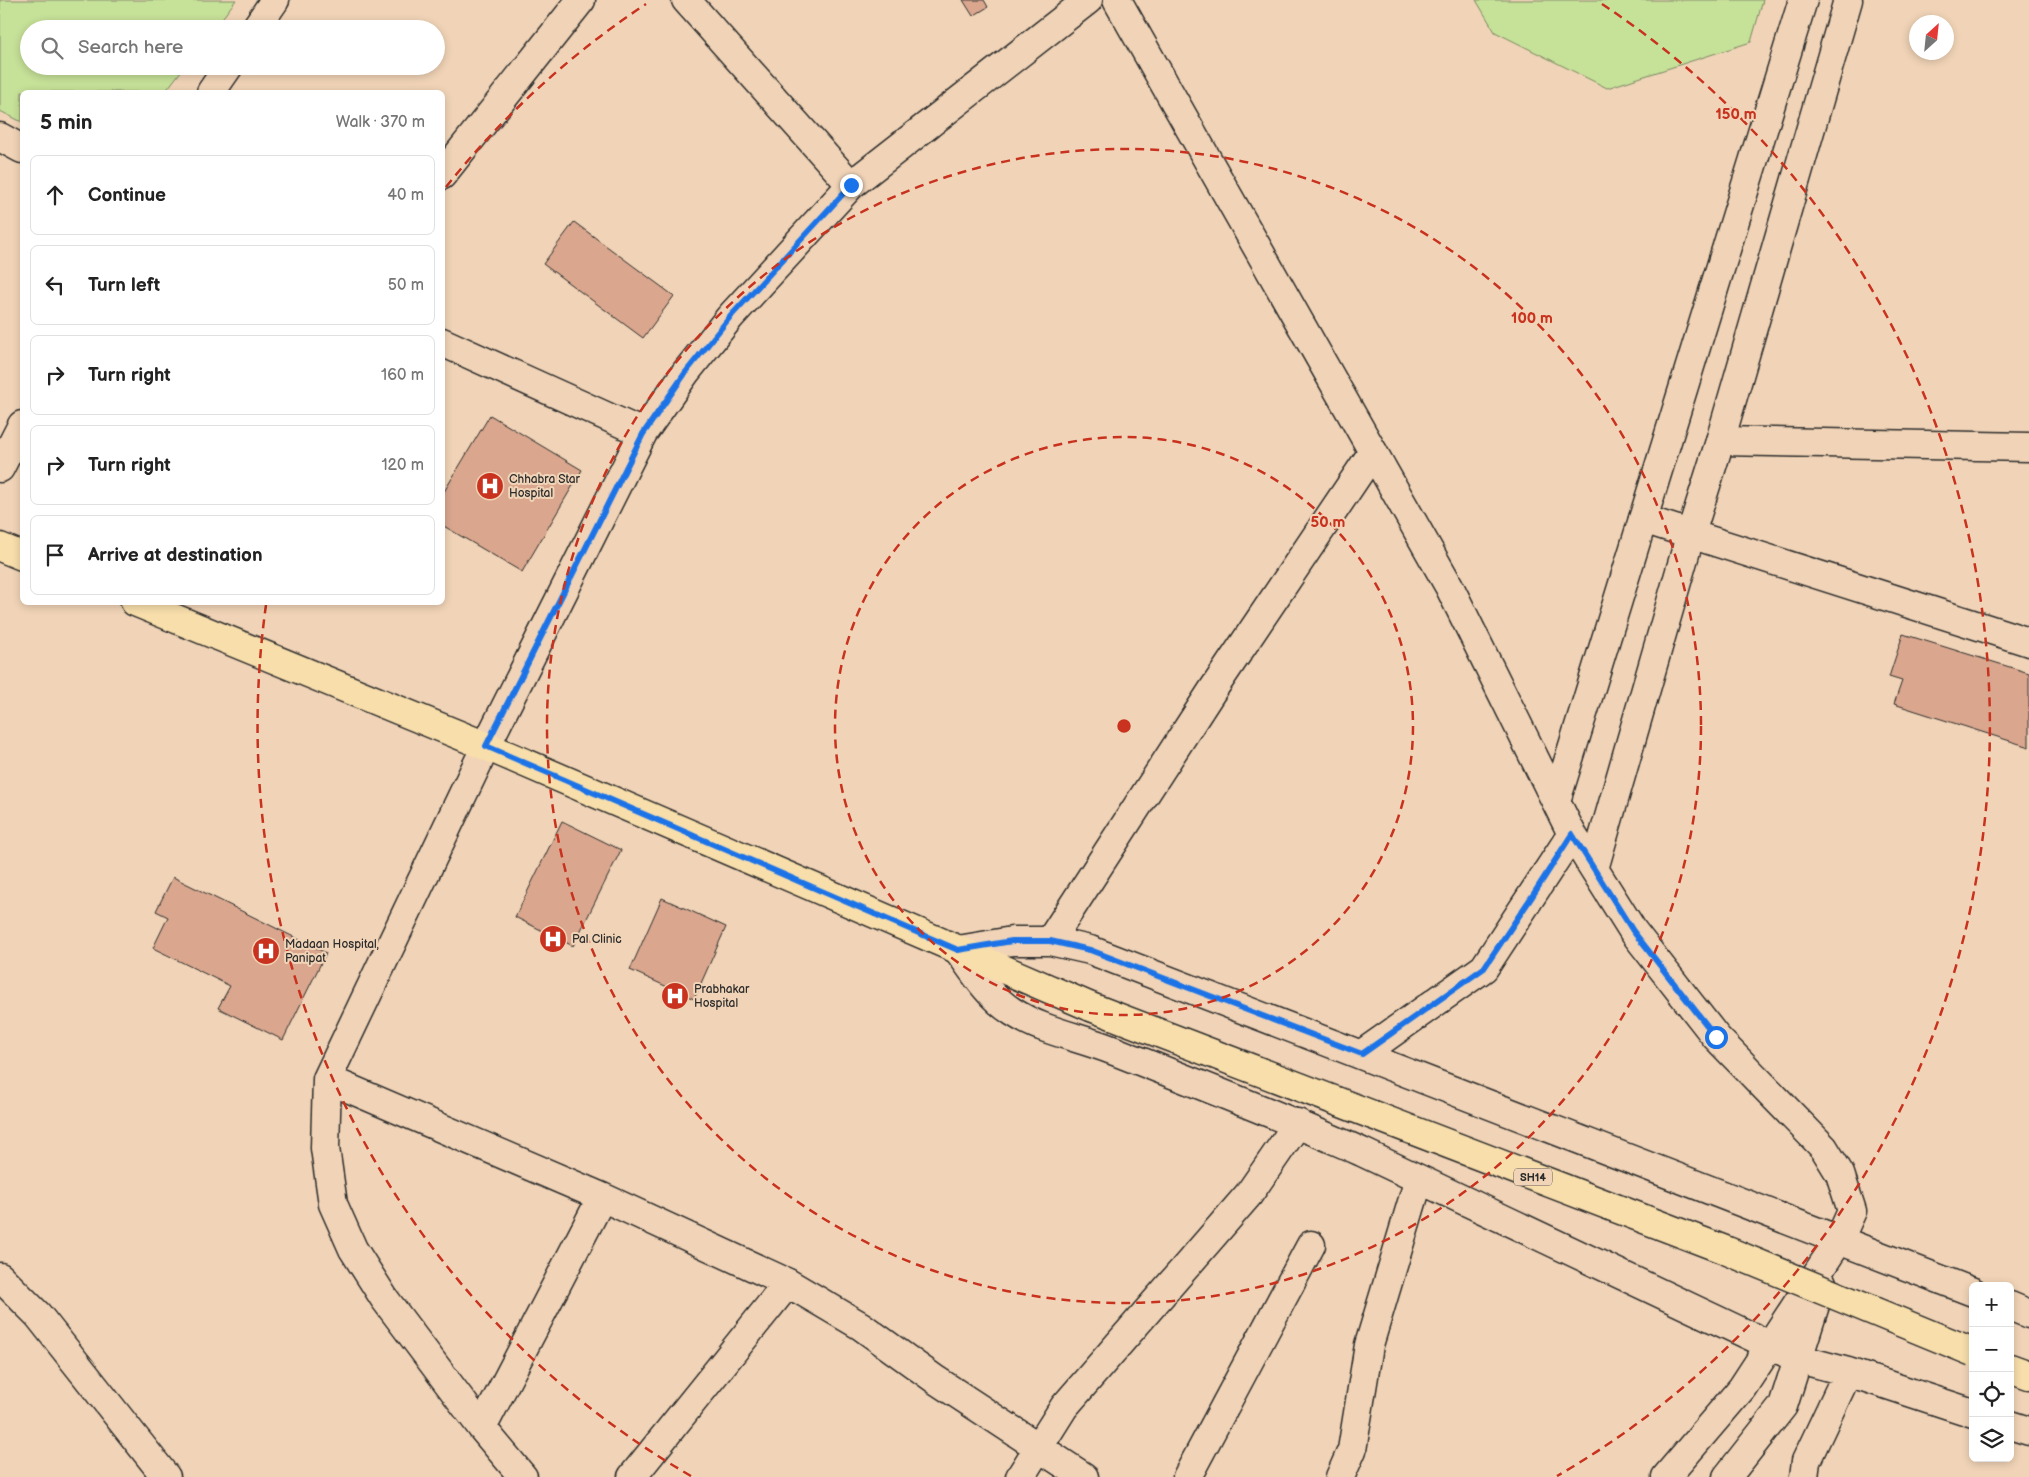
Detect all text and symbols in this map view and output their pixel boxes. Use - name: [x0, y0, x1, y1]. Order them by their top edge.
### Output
- north arrow: [1909, 15, 1954, 60]
- search box: [20, 20, 445, 75]
- icon: search: [38, 34, 66, 62]
- text: Search here: [78, 36, 183, 59]
- text: 150 m: [1715, 105, 1757, 124]
- text: 5 min: [40, 110, 93, 135]
- text: Walk · 370 m: [336, 113, 425, 132]
- route end: [840, 174, 863, 197]
- icon: ahead: [41, 181, 69, 209]
- text: Continue: [88, 184, 166, 207]
- text: 40 m: [387, 186, 424, 205]
- icon: left: [41, 271, 69, 299]
- text: Turn left: [88, 274, 160, 297]
- text: 50 m: [388, 276, 424, 295]
- text: 100 m: [1511, 309, 1553, 328]
- icon: right: [41, 361, 69, 389]
- text: Turn right: [88, 364, 171, 387]
- text: 160 m: [381, 366, 424, 385]
- icon: right: [41, 451, 69, 479]
- text: Turn right: [88, 454, 171, 477]
- text: 120 m: [381, 456, 424, 475]
- hospital icon: Chhabra Star Hospital: [475, 471, 505, 501]
- place label: Chhabra Star Hospital: [509, 472, 581, 501]
- text: 50 m: [1311, 513, 1346, 532]
- icon: arrive: [41, 541, 69, 569]
- text: Arrive at destination: [88, 544, 263, 567]
- centre of rings: [1115, 717, 1133, 735]
- hospital icon: Pal Clinic: [538, 924, 568, 954]
- place label: Pal Clinic: [572, 932, 622, 947]
- hospital icon: Madaan Hospital, Panipat: [251, 936, 281, 966]
- place label: Madaan Hospital, Panipat: [285, 937, 379, 966]
- hospital icon: Prabhakar Hospital: [660, 981, 690, 1011]
- place label: Prabhakar Hospital: [694, 982, 750, 1011]
- route start: [1705, 1026, 1728, 1049]
- road number: SH14: [1514, 1168, 1552, 1186]
- map controls: [1969, 1282, 2014, 1462]
- button: +: [1969, 1282, 2014, 1327]
- button: −: [1969, 1327, 2014, 1372]
- button: locate: [1969, 1372, 2014, 1417]
- button: layers: [1969, 1417, 2014, 1462]

